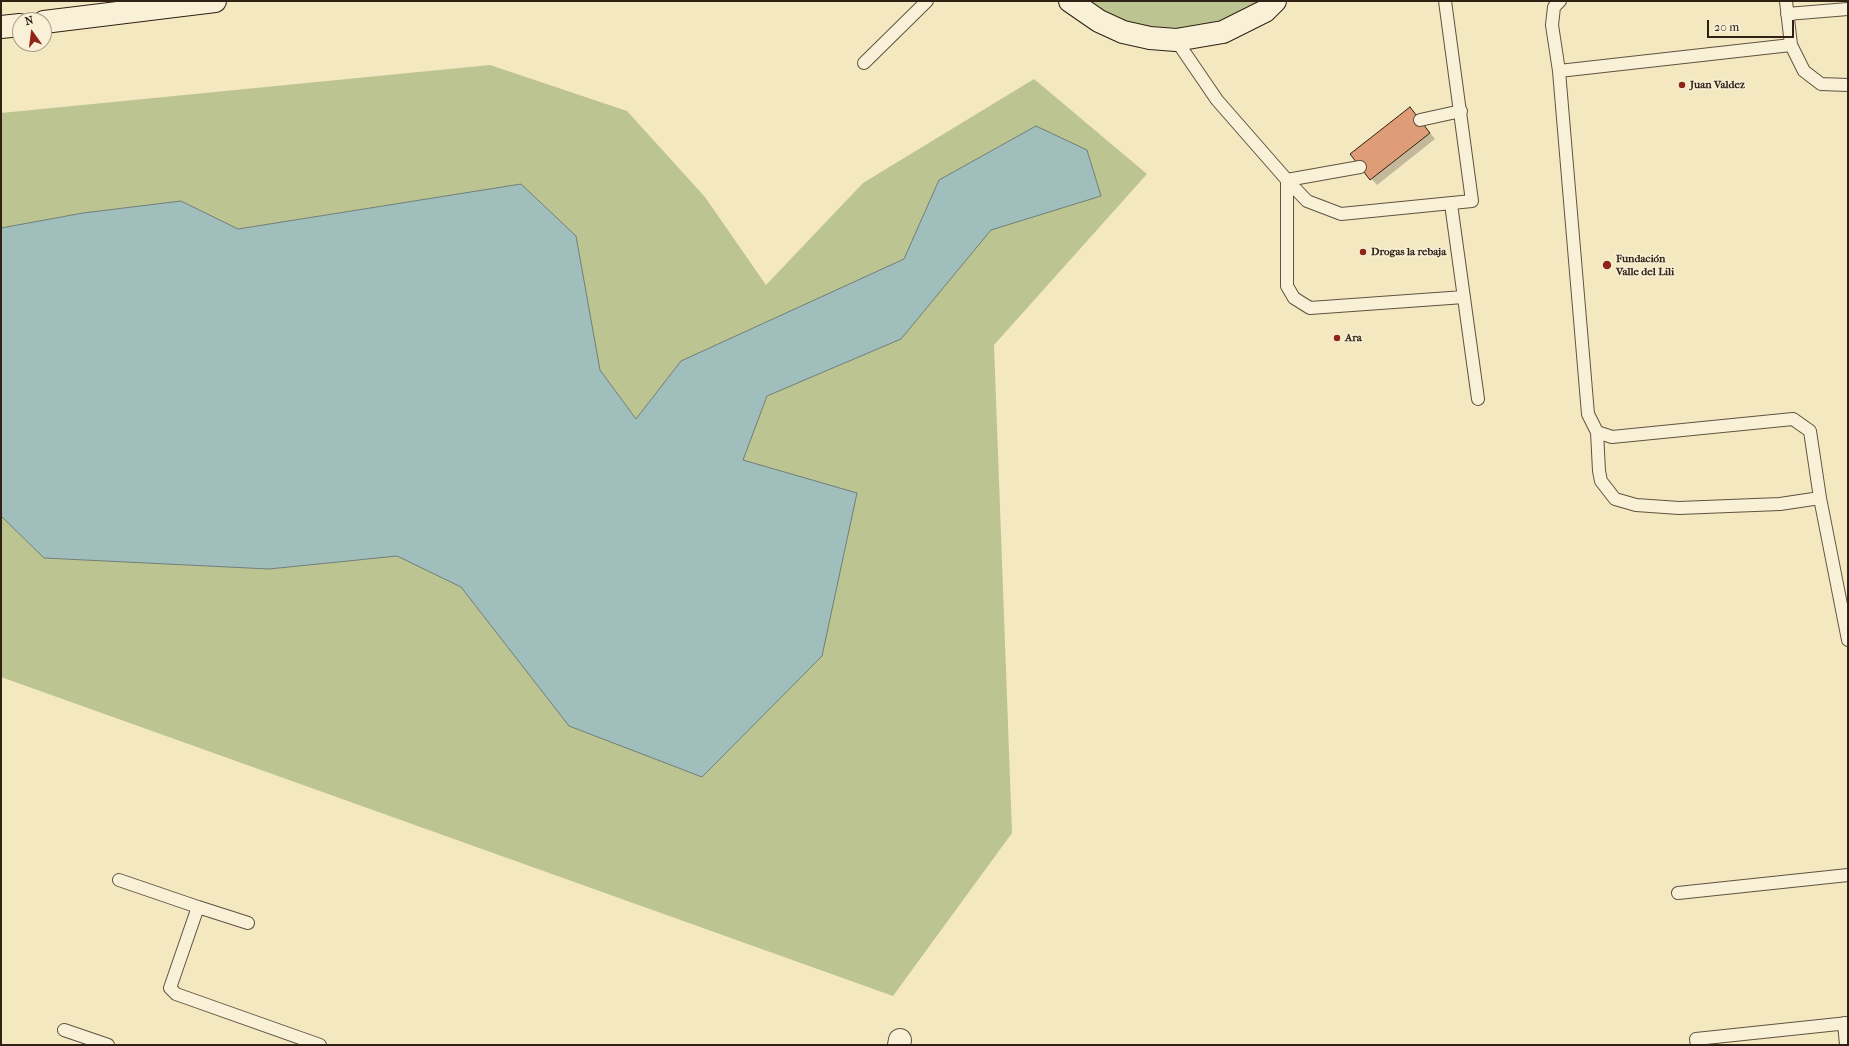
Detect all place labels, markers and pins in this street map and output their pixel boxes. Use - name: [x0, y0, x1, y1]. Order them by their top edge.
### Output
- place label: Juan Valdez: [1690, 78, 1745, 92]
- marker: Juan Valdez: [1677, 80, 1687, 90]
- place label: Drogas la rebaja: [1371, 245, 1446, 259]
- marker: Drogas la rebaja: [1358, 247, 1368, 257]
- place label: Fundación Valle del Lili: [1616, 252, 1674, 278]
- marker: Fundación Valle del Lili: [1601, 259, 1613, 271]
- place label: Ara: [1345, 331, 1362, 345]
- marker: Ara: [1332, 333, 1342, 343]

